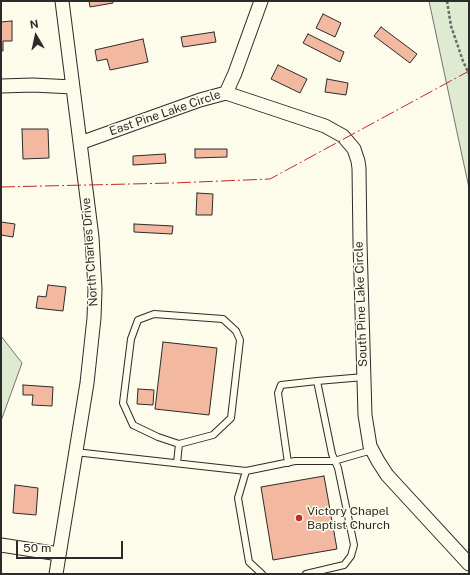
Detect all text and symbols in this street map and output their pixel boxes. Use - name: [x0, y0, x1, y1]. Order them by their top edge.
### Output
- north arrow: [16, 16, 56, 56]
- text: N: [29, 18, 39, 31]
- street label: East Pine Lake Circle: [107, 87, 223, 139]
- street label: North Charles Drive: [79, 197, 101, 307]
- street label: South Pine Lake Circle: [352, 241, 370, 367]
- place label: Victory Chapel Baptist Church: [307, 504, 390, 532]
- marker: Victory Chapel Baptist Church: [294, 513, 304, 523]
- scale bar: [18, 533, 125, 559]
- text: 50 m: [23, 541, 51, 555]

